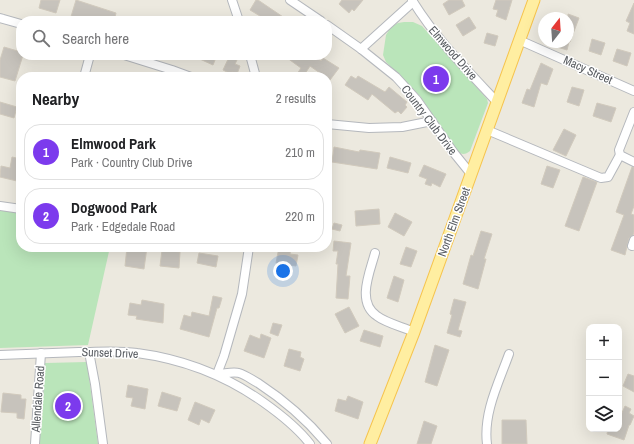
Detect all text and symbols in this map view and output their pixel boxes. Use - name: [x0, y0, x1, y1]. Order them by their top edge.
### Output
- north arrow: [538, 12, 574, 48]
- search box: [16, 16, 332, 60]
- street label: Elmwood Drive: [425, 23, 481, 83]
- icon: search: [30, 27, 52, 49]
- text: Search here: [62, 28, 129, 49]
- street label: Macy Street: [561, 52, 615, 88]
- pin: 1: [423, 64, 449, 94]
- street label: Country Club Drive: [397, 82, 461, 158]
- text: Nearby: [32, 87, 79, 110]
- text: 2 results: [276, 90, 316, 107]
- text: Elmwood Park: [71, 133, 156, 154]
- text: 1: [43, 144, 49, 161]
- text: 210 m: [285, 144, 315, 161]
- text: Park · Country Club Drive: [71, 154, 192, 171]
- street label: North Elm Street: [434, 185, 474, 259]
- text: Dogwood Park: [71, 197, 157, 218]
- text: 2: [43, 208, 49, 225]
- text: 220 m: [285, 208, 315, 225]
- text: Park · Edgedale Road: [71, 218, 175, 235]
- your location: [273, 261, 293, 281]
- map controls: [586, 324, 622, 432]
- button: +: [586, 324, 622, 360]
- street label: Sunset Drive: [81, 344, 139, 362]
- button: −: [586, 360, 622, 396]
- street label: Allendale Road: [28, 365, 48, 434]
- pin: 2: [55, 391, 81, 421]
- button: layers: [586, 396, 622, 432]

